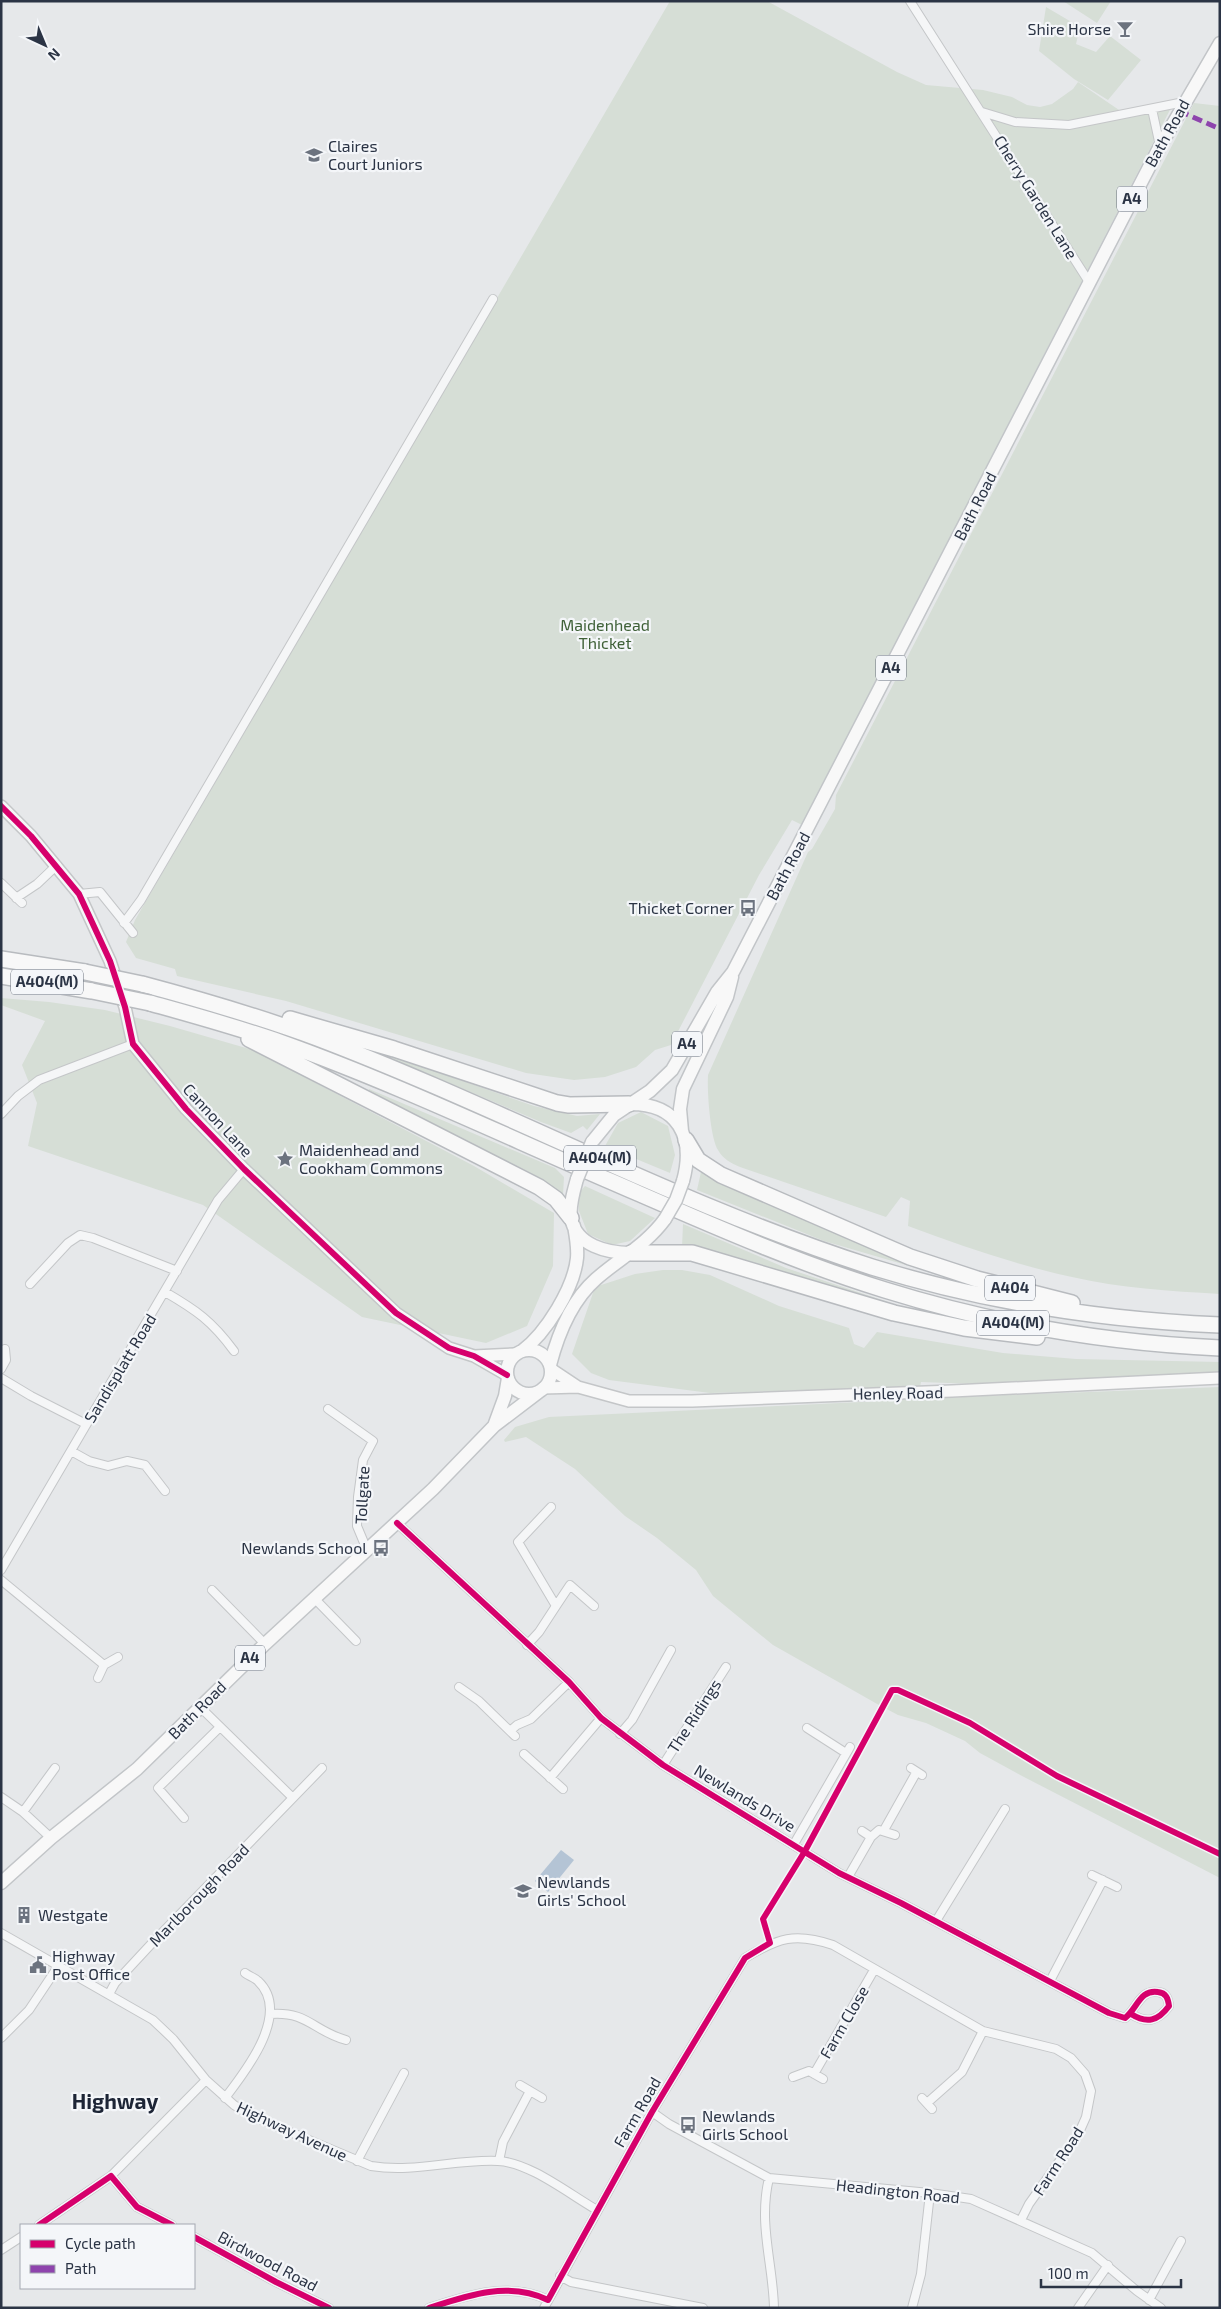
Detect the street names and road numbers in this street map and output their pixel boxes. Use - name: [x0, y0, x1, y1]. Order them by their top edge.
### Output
- street label: Bath Road: [1140, 96, 1193, 170]
- street label: Cherry Garden Lane: [991, 131, 1082, 262]
- road number: A4: [1117, 186, 1147, 212]
- street label: Bath Road: [949, 468, 1000, 543]
- road number: A4: [876, 656, 906, 680]
- street label: Bath Road: [762, 828, 813, 903]
- road number: A404(M): [11, 970, 83, 994]
- road number: A4: [672, 1032, 702, 1056]
- street label: Cannon Lane: [180, 1079, 257, 1160]
- road number: A404(M): [564, 1146, 636, 1170]
- road number: A404: [985, 1276, 1035, 1300]
- street label: Sandisplatt Road: [80, 1310, 160, 1426]
- road number: A404(M): [977, 1310, 1049, 1336]
- street label: Henley Road: [853, 1382, 943, 1403]
- street label: Tollgate: [350, 1465, 373, 1525]
- road number: A4: [235, 1646, 265, 1670]
- street label: The Ridings: [663, 1675, 724, 1756]
- street label: Bath Road: [164, 1677, 230, 1743]
- street label: Newlands Drive: [691, 1760, 799, 1835]
- street label: Marlborough Road: [145, 1839, 252, 1950]
- street label: Farm Close: [815, 1982, 872, 2061]
- street label: Farm Road: [609, 2073, 664, 2150]
- street label: Highway Avenue: [234, 2097, 350, 2164]
- street label: Farm Road: [1028, 2123, 1087, 2199]
- street label: Headington Road: [835, 2175, 961, 2206]
- street label: Birdwood Road: [215, 2226, 321, 2295]

